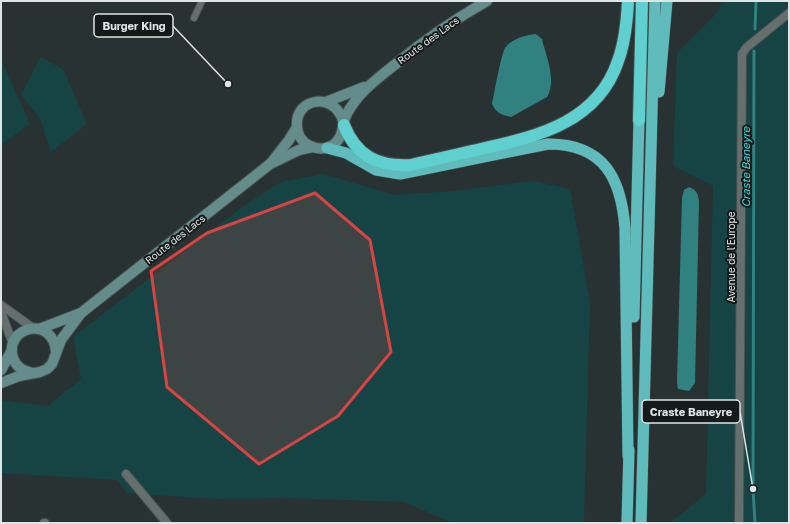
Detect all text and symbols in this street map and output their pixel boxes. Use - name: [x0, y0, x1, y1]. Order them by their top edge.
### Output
- callout: Burger King: [94, 14, 173, 37]
- street label: Route des Lacs: [395, 14, 461, 66]
- text: Burger King: [102, 19, 166, 32]
- water label: Craste Baneyre: [739, 125, 753, 207]
- street label: Avenue de l'Europe: [725, 211, 737, 303]
- street label: Route des Lacs: [143, 212, 207, 266]
- callout: Craste Baneyre: [642, 400, 740, 423]
- text: Craste Baneyre: [650, 405, 733, 418]

